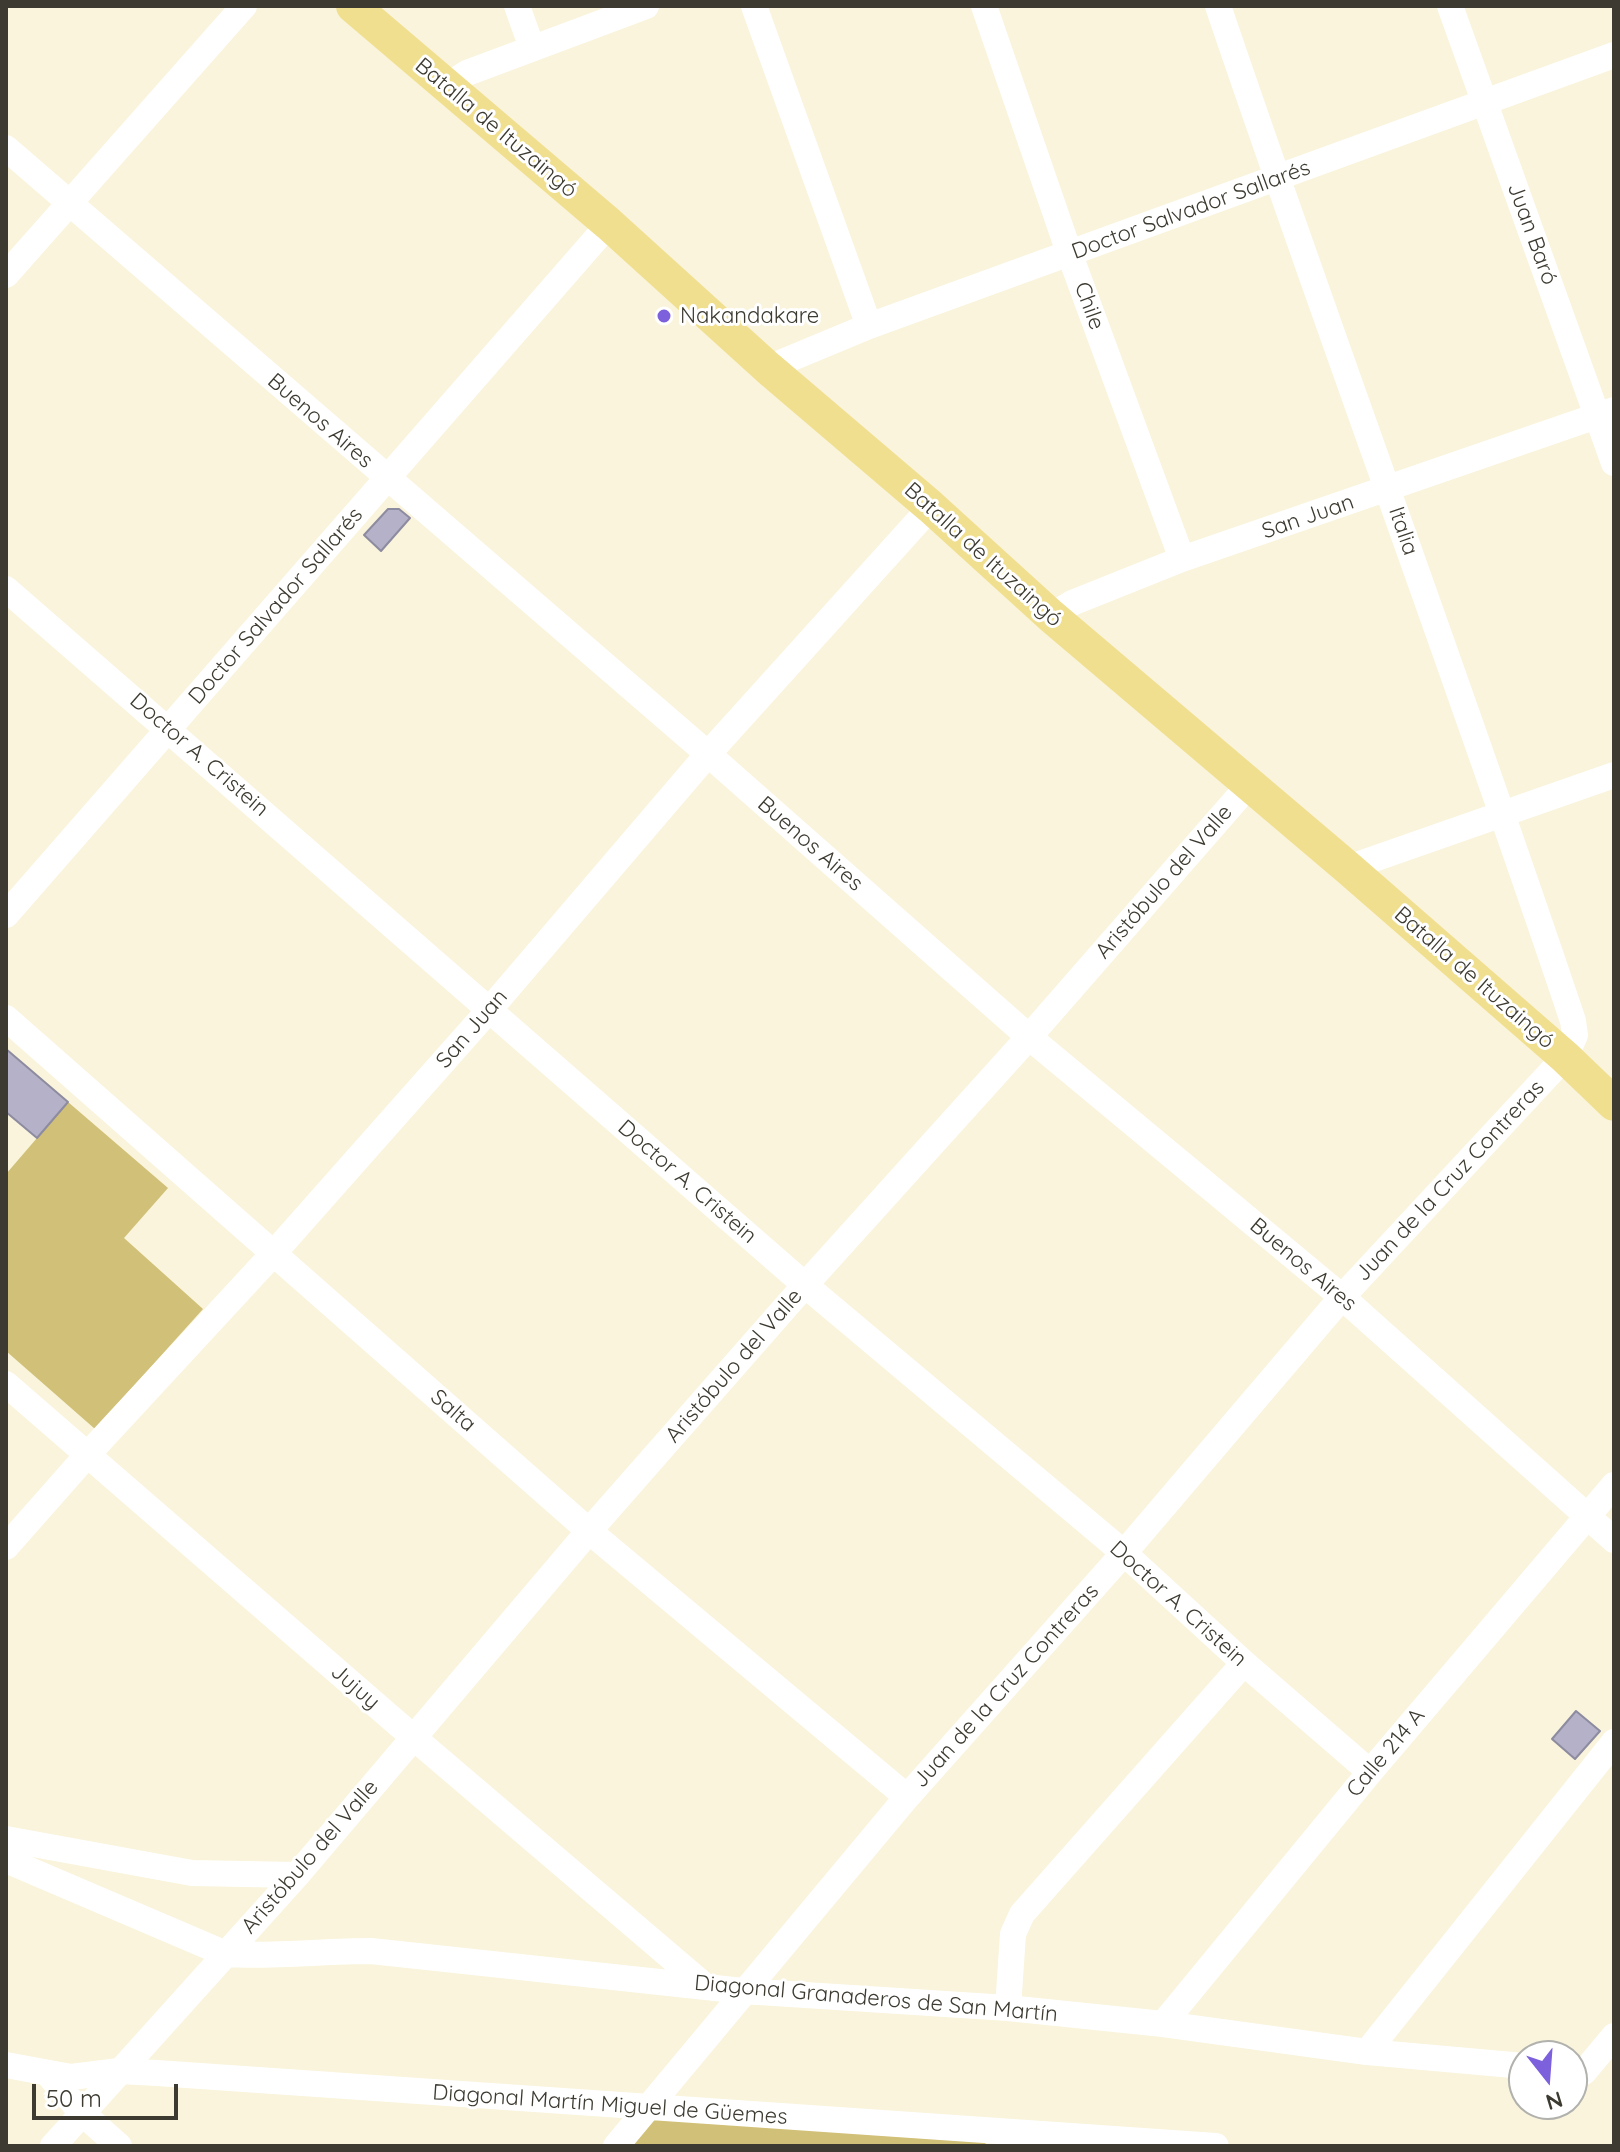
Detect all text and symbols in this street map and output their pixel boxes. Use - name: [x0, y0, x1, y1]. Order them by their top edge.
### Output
- street label: Batalla de Ituzaingó: [410, 52, 582, 204]
- street label: Doctor Salvador Sallarés: [1068, 155, 1314, 265]
- street label: Juan Baró: [1501, 179, 1563, 289]
- street label: Chile: [1068, 279, 1110, 333]
- place label: Nakandakare: [680, 303, 819, 329]
- marker: Nakandakare: [655, 307, 673, 325]
- street label: Buenos Aires: [262, 368, 378, 474]
- street label: Batalla de Ituzaingó: [899, 477, 1067, 633]
- street label: San Juan: [1259, 489, 1357, 545]
- street label: Doctor Salvador Sallarés: [183, 502, 369, 710]
- street label: Italia: [1382, 503, 1424, 559]
- street label: Doctor A. Cristein: [124, 688, 274, 822]
- street label: Buenos Aires: [752, 791, 868, 897]
- street label: Aristóbulo del Valle: [1090, 800, 1238, 964]
- street label: Batalla de Ituzaingó: [1389, 901, 1559, 1055]
- street label: San Juan: [431, 984, 513, 1074]
- street label: Juan de la Cruz Contreras: [1350, 1075, 1550, 1287]
- street label: Doctor A. Cristein: [612, 1115, 762, 1249]
- street label: Buenos Aires: [1244, 1213, 1362, 1317]
- street label: Aristóbulo del Valle: [660, 1284, 808, 1448]
- street label: Salta: [425, 1384, 481, 1438]
- street label: Doctor A. Cristein: [1104, 1536, 1252, 1672]
- street label: Juan de la Cruz Contreras: [907, 1579, 1105, 1793]
- street label: Jujuy: [325, 1659, 385, 1715]
- street label: Calle 214 A: [1341, 1703, 1431, 1803]
- street label: Aristóbulo del Valle: [236, 1775, 384, 1939]
- street label: Diagonal Granaderos de San Martín: [693, 1970, 1059, 2028]
- north arrow: [1508, 2040, 1588, 2120]
- scale bar: [36, 2068, 182, 2118]
- street label: Diagonal Martín Miguel de Güemes: [432, 2079, 788, 2131]
- text: 50 m: [46, 2083, 102, 2113]
- text: N: [1543, 2085, 1566, 2117]

